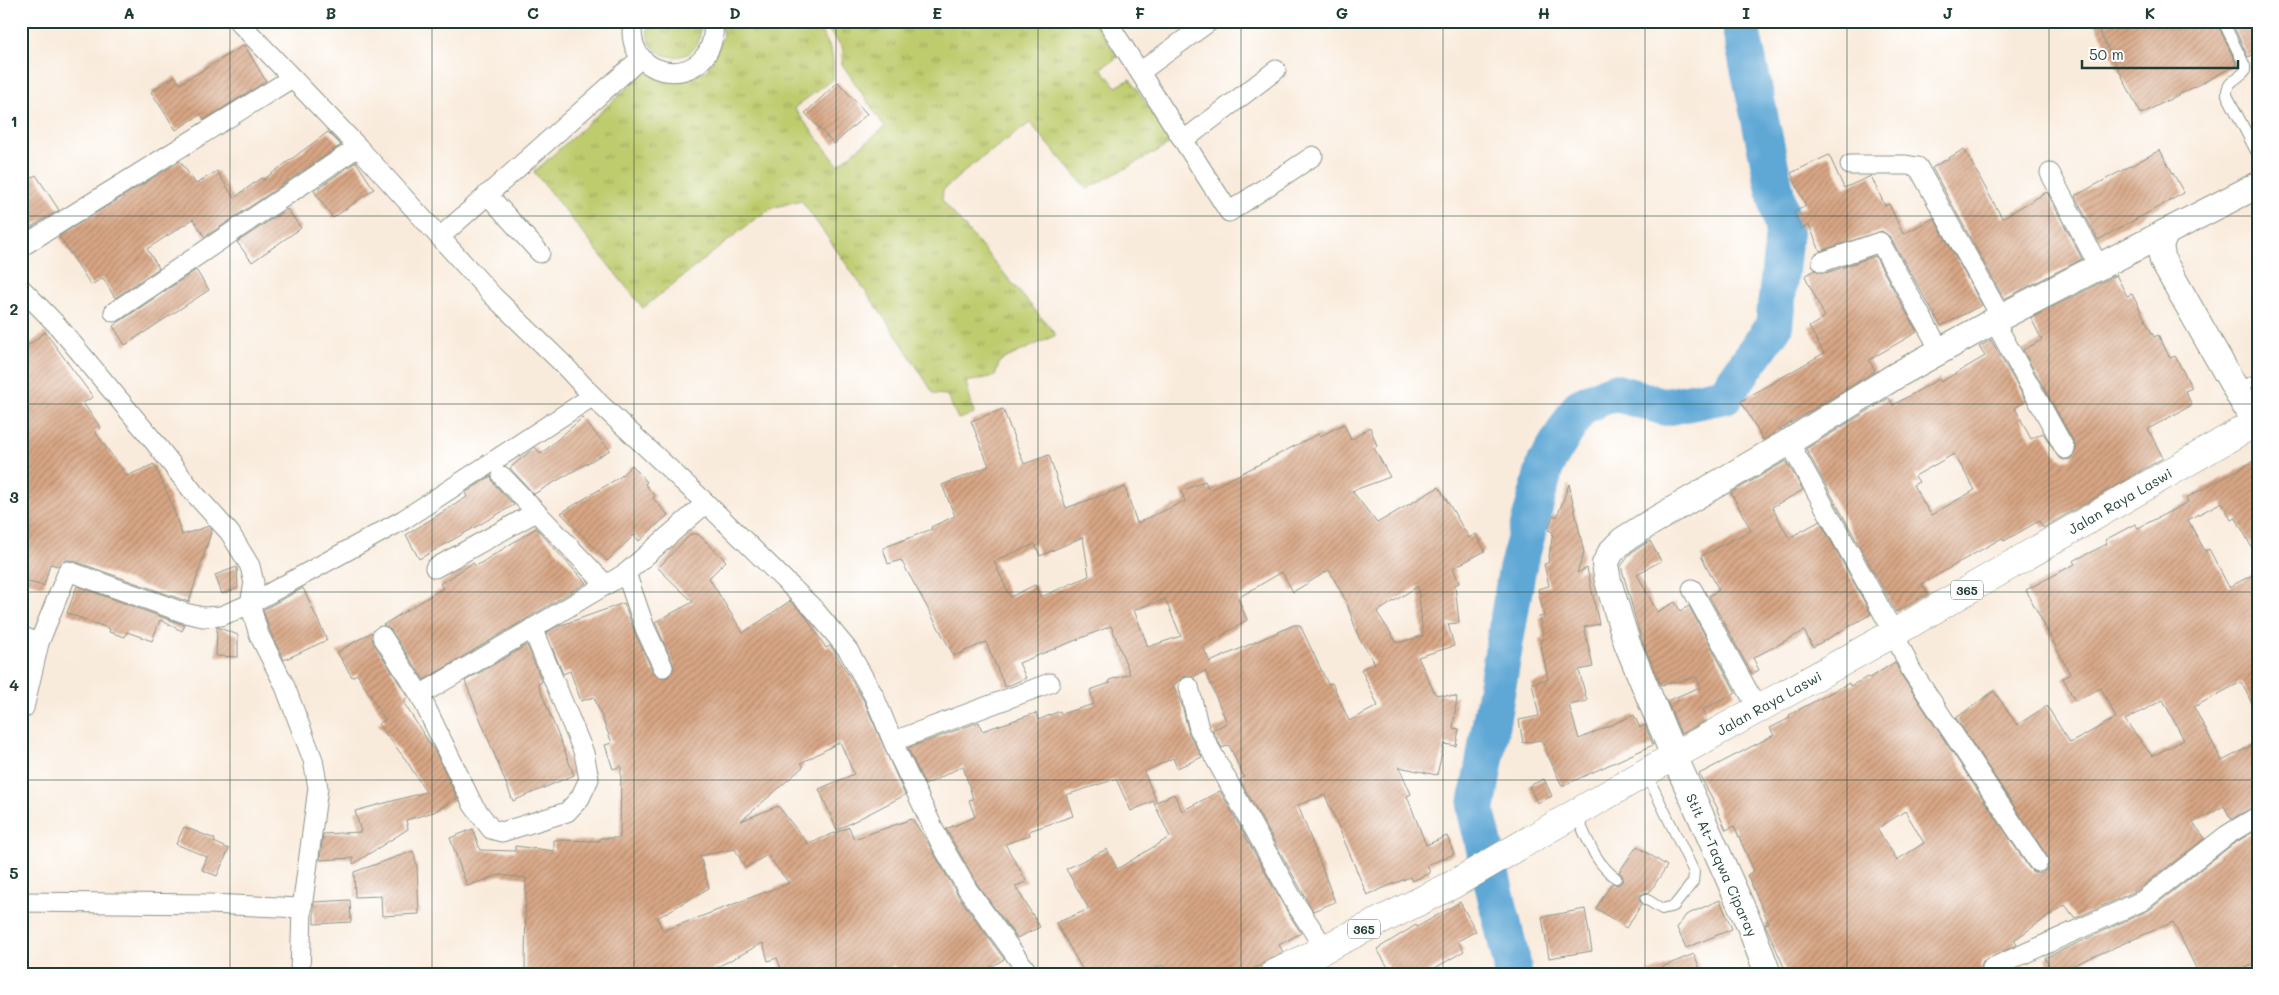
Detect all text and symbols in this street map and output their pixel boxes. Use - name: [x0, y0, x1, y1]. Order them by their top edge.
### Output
- text: A: [123, 2, 135, 23]
- text: B: [326, 2, 336, 23]
- text: C: [527, 2, 539, 23]
- text: D: [729, 2, 741, 23]
- text: E: [932, 2, 942, 23]
- text: F: [1135, 2, 1145, 23]
- text: G: [1336, 2, 1348, 23]
- text: H: [1538, 2, 1550, 23]
- text: I: [1742, 2, 1750, 23]
- text: J: [1943, 2, 1953, 23]
- text: K: [2145, 2, 2155, 23]
- scale bar: [2082, 38, 2238, 70]
- text: 50 m: [2089, 44, 2124, 64]
- text: 1: [10, 110, 18, 131]
- text: 2: [10, 298, 19, 319]
- street label: Jalan Raya Laswi: [2065, 463, 2175, 539]
- text: 3: [9, 486, 19, 507]
- road number: 365: [1951, 580, 1983, 600]
- street label: Jalan Raya Laswi: [1713, 666, 1825, 740]
- text: 4: [9, 674, 19, 695]
- street label: Stit At-Taqwa Ciparay: [1682, 790, 1762, 940]
- text: 5: [9, 862, 19, 883]
- road number: 365: [1348, 920, 1380, 939]

